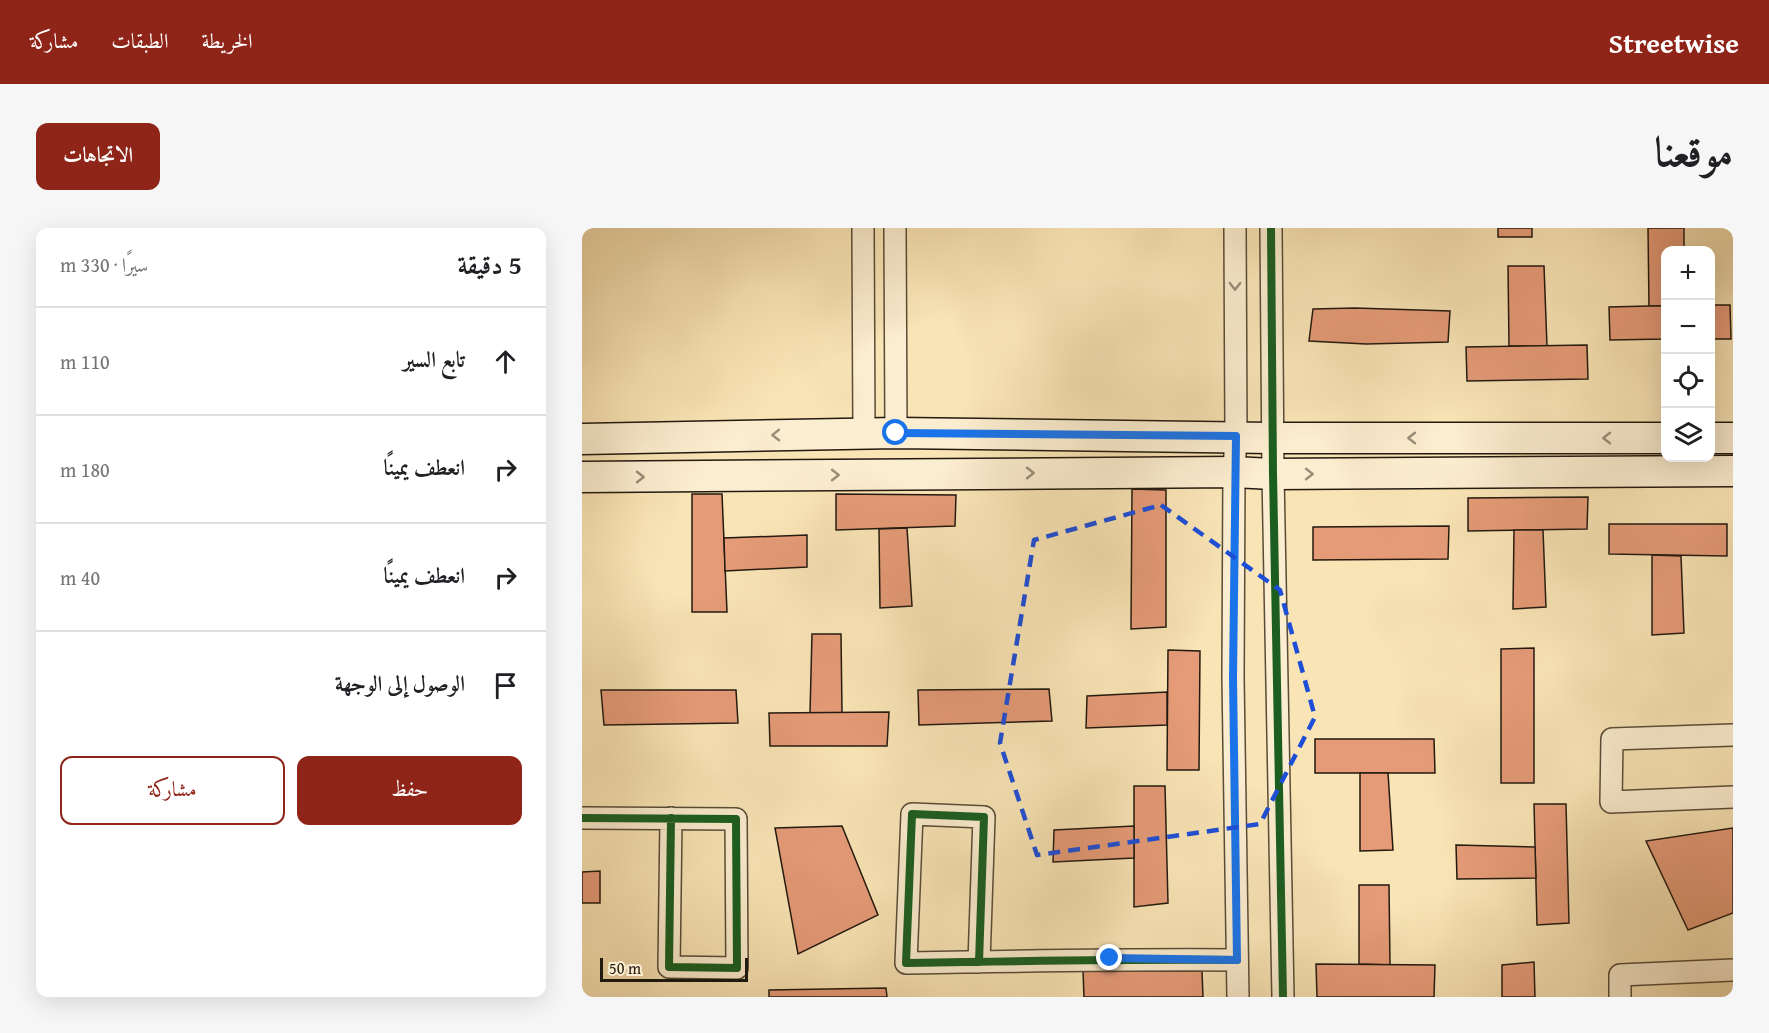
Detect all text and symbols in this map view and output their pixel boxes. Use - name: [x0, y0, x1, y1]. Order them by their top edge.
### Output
- text: Streetwise: [1609, 22, 1739, 63]
- text: مشاركة: [30, 25, 78, 56]
- text: الطبقات: [111, 25, 168, 56]
- text: الخريطة: [201, 25, 253, 56]
- text: موقعنا: [1655, 120, 1733, 181]
- button: الاتجاهات: [36, 123, 160, 190]
- text: 5 دقيقة: [457, 245, 522, 284]
- map controls: [1661, 246, 1715, 462]
- button: +: [1661, 246, 1715, 300]
- text: سيرًا · 330 m: [60, 250, 148, 279]
- one-way arrow: [1229, 282, 1241, 291]
- button: −: [1661, 300, 1715, 354]
- text: تابع السير: [403, 343, 465, 375]
- icon: ahead: [489, 345, 522, 378]
- text: 110 m: [60, 347, 110, 376]
- button: locate: [1661, 354, 1715, 408]
- button: layers: [1661, 408, 1715, 462]
- route start: [882, 419, 908, 445]
- one-way arrow: [772, 429, 781, 441]
- one-way arrow: [1408, 432, 1417, 444]
- one-way arrow: [1603, 432, 1612, 444]
- text: انعطف يمينًا: [384, 451, 465, 483]
- icon: right: [489, 453, 522, 486]
- text: 180 m: [60, 455, 110, 484]
- one-way arrow: [1026, 467, 1035, 480]
- one-way arrow: [1305, 468, 1314, 480]
- one-way arrow: [831, 469, 840, 481]
- one-way arrow: [636, 471, 645, 483]
- text: انعطف يمينًا: [384, 559, 465, 591]
- icon: right: [489, 561, 522, 594]
- text: 40 m: [60, 563, 100, 592]
- text: الوصول إلى الوجهة: [335, 667, 465, 699]
- icon: arrive: [489, 669, 522, 702]
- button: مشاركة: [60, 756, 285, 825]
- button: حفظ: [297, 756, 522, 825]
- route end: [1096, 944, 1122, 970]
- scale bar: [600, 955, 748, 982]
- text: 50 m: [609, 956, 641, 980]

